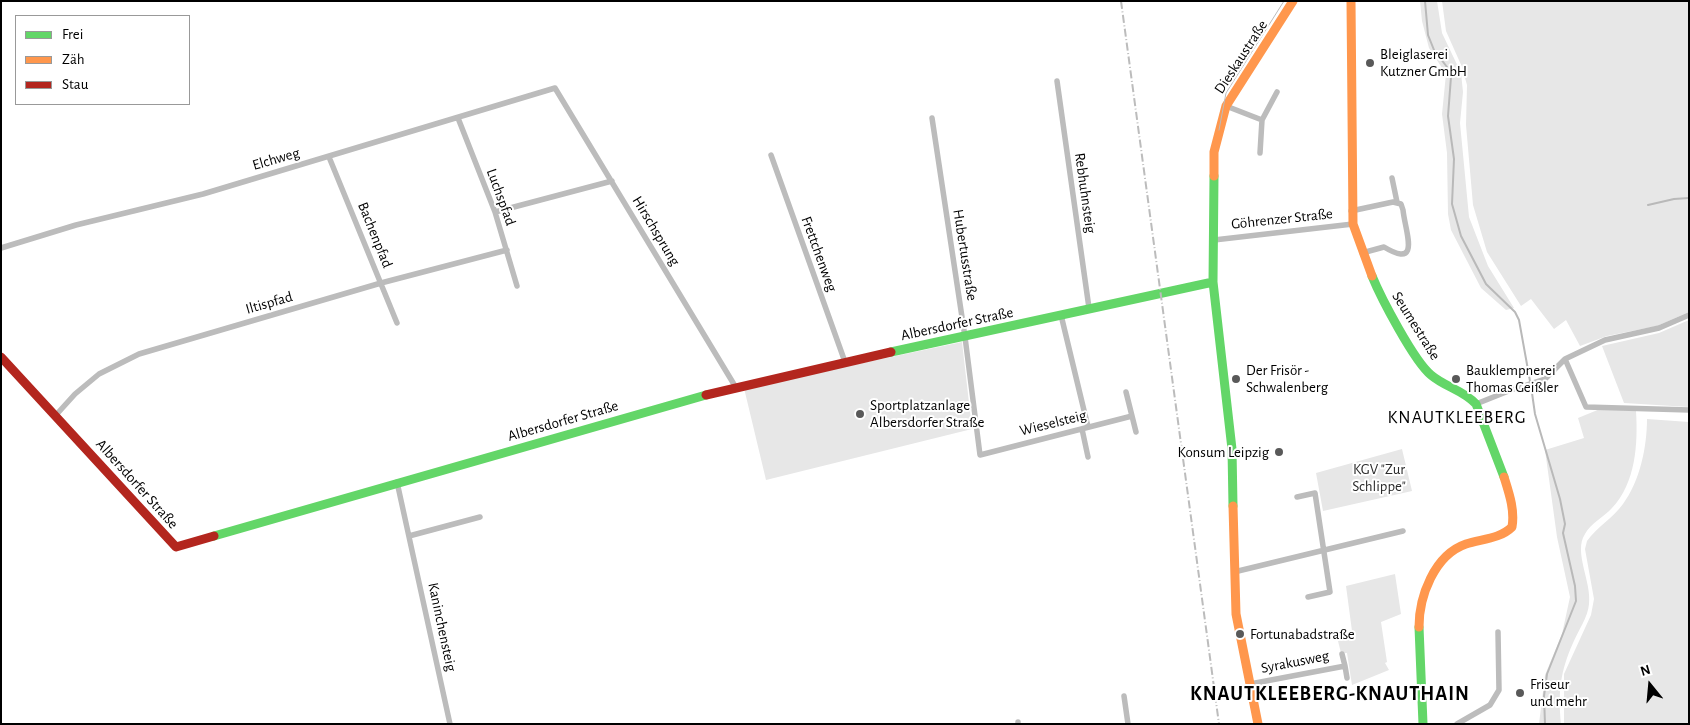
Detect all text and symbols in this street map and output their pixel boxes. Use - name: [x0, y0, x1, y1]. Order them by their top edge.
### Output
- legend: [15, 15, 190, 105]
- street label: Dieskaustraße: [1211, 17, 1271, 97]
- text: Frei: [62, 27, 83, 42]
- place label: Bleiglaserei Kutzner GmbH: [1380, 45, 1467, 80]
- text: Zäh: [62, 52, 85, 67]
- marker: Bleiglaserei Kutzner GmbH: [1364, 57, 1376, 69]
- text: Stau: [62, 77, 88, 92]
- street label: Elchweg: [250, 144, 302, 174]
- street label: Rebhuhnsteig: [1070, 152, 1100, 234]
- street label: Luchspfad: [482, 166, 520, 228]
- street label: Hirschsprung: [628, 193, 684, 269]
- street label: Bachenpfad: [354, 199, 396, 271]
- street label: Göhrenzer Straße: [1230, 205, 1334, 233]
- street label: Hubertusstraße: [949, 208, 981, 302]
- street label: Frettchenweg: [797, 214, 841, 294]
- street label: Iltispfad: [243, 288, 295, 318]
- street label: Seumestraße: [1388, 288, 1444, 364]
- street label: Albersdorfer Straße: [899, 303, 1015, 345]
- place label: Der Frisör - Schwalenberg: [1246, 361, 1328, 396]
- place label: Bauklempnerei Thomas Geißler: [1466, 361, 1558, 396]
- marker: Der Frisör - Schwalenberg: [1230, 373, 1242, 385]
- marker: Bauklempnerei Thomas Geißler: [1450, 373, 1462, 385]
- place label: Sportplatzanlage Albersdorfer Straße: [870, 396, 984, 431]
- street label: Albersdorfer Straße: [506, 397, 620, 445]
- street label: Wieselsteig: [1018, 406, 1088, 440]
- district label: KNAUTKLEEBERG: [1386, 407, 1528, 429]
- marker: Sportplatzanlage Albersdorfer Straße: [854, 408, 866, 420]
- street label: Albersdorfer Straße: [92, 435, 182, 533]
- place label: Konsum Leipzig: [1178, 443, 1269, 461]
- marker: Konsum Leipzig: [1273, 446, 1285, 458]
- park label: KGV "Zur Schlippe": [1352, 460, 1406, 495]
- street label: Kaninchensteig: [424, 581, 460, 673]
- place label: Fortunabadstraße: [1250, 625, 1355, 643]
- marker: Fortunabadstraße: [1234, 628, 1246, 640]
- street label: Syrakusweg: [1260, 647, 1330, 677]
- north arrow: [1625, 660, 1675, 710]
- text: N: [1639, 663, 1652, 679]
- place label: Friseur und mehr: [1530, 675, 1587, 710]
- district label: KNAUTKLEEBERG-KNAUTHAIN: [1187, 682, 1473, 706]
- marker: Friseur und mehr: [1514, 687, 1526, 699]

